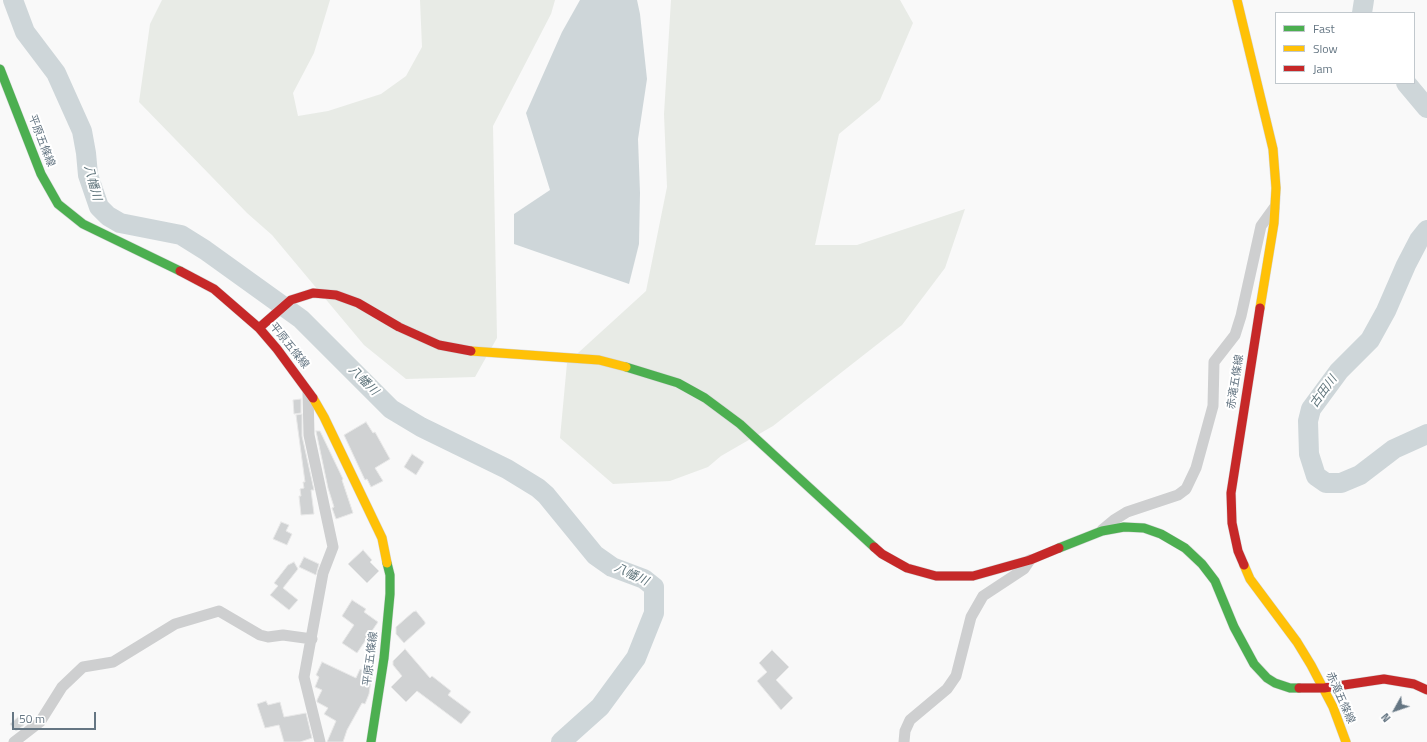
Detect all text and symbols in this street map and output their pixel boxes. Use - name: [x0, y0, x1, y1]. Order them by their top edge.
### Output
- legend: [1275, 12, 1415, 84]
- text: Fast: [1313, 19, 1335, 38]
- text: Slow: [1313, 39, 1338, 58]
- text: Jam: [1313, 59, 1333, 78]
- street label: 平原五條線: [25, 113, 57, 169]
- water label: 八幡川: [80, 164, 104, 202]
- street label: 平原五條線: [267, 320, 311, 372]
- street label: 赤滝五條線: [1225, 354, 1247, 410]
- water label: 八幡川: [345, 363, 381, 399]
- water label: 古田川: [1308, 373, 1340, 411]
- water label: 八幡川: [612, 561, 650, 589]
- street label: 平原五條線: [361, 631, 381, 687]
- street label: 赤滝五條線: [1323, 670, 1357, 726]
- north arrow: [1375, 690, 1415, 730]
- scale bar: [14, 704, 98, 730]
- text: 50 m: [19, 709, 45, 728]
- text: N: [1377, 710, 1394, 726]

